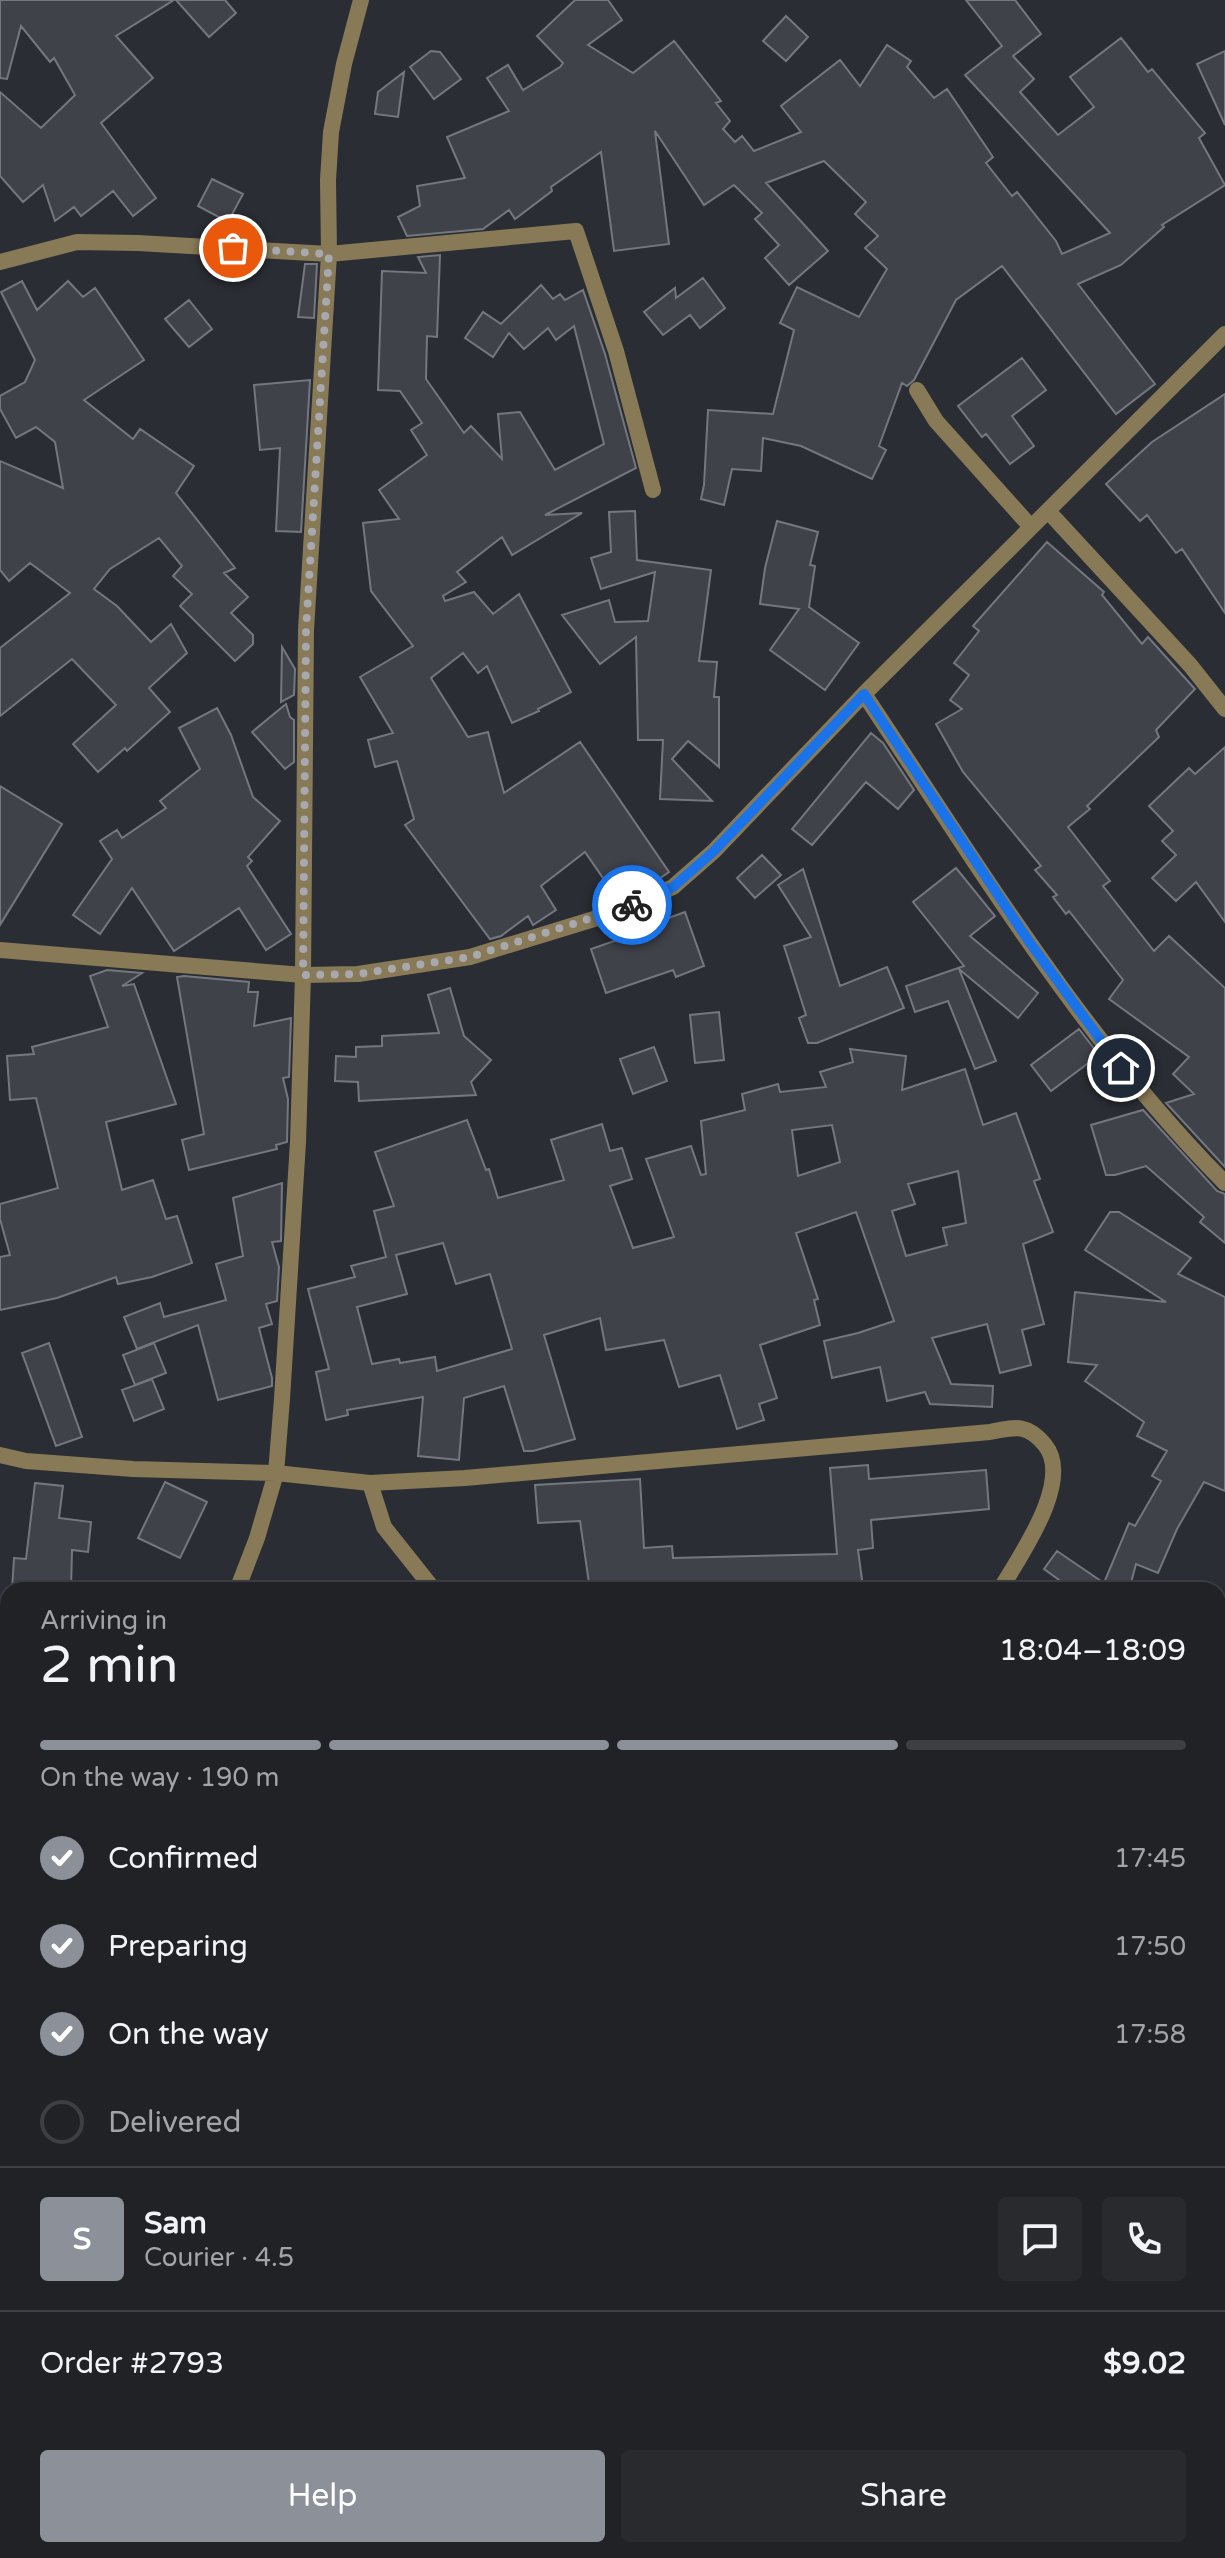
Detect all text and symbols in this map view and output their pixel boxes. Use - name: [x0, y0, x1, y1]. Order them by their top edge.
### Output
- pin: [199, 214, 267, 282]
- icon: bag: [211, 226, 255, 270]
- courier: [592, 865, 672, 945]
- icon: bike: [610, 883, 654, 927]
- pin: [1087, 1034, 1155, 1102]
- icon: home: [1099, 1046, 1143, 1090]
- text: Arriving in: [40, 1605, 167, 1636]
- text: 18:04–18:09: [999, 1632, 1186, 1669]
- text: 2 min: [40, 1634, 179, 1697]
- text: On the way · 190 m: [40, 1762, 279, 1793]
- icon: check: [40, 1836, 84, 1880]
- text: Confirmed: [108, 1840, 259, 1877]
- text: 17:45: [1114, 1843, 1186, 1874]
- icon: check: [40, 1924, 84, 1968]
- text: Preparing: [108, 1928, 248, 1965]
- text: 17:50: [1114, 1931, 1186, 1962]
- icon: check: [40, 2012, 84, 2056]
- text: On the way: [108, 2016, 269, 2053]
- text: 17:58: [1114, 2019, 1186, 2050]
- text: Delivered: [108, 2104, 242, 2141]
- button: chat: [998, 2197, 1082, 2281]
- button: phone: [1102, 2197, 1186, 2281]
- text: Sam: [144, 2205, 207, 2242]
- text: S: [73, 2221, 91, 2258]
- text: Courier · 4.5: [144, 2242, 294, 2273]
- text: Order #2793: [40, 2345, 224, 2382]
- text: $9.02: [1103, 2345, 1186, 2382]
- button: Help: [40, 2450, 605, 2542]
- button: Share: [621, 2450, 1186, 2542]

